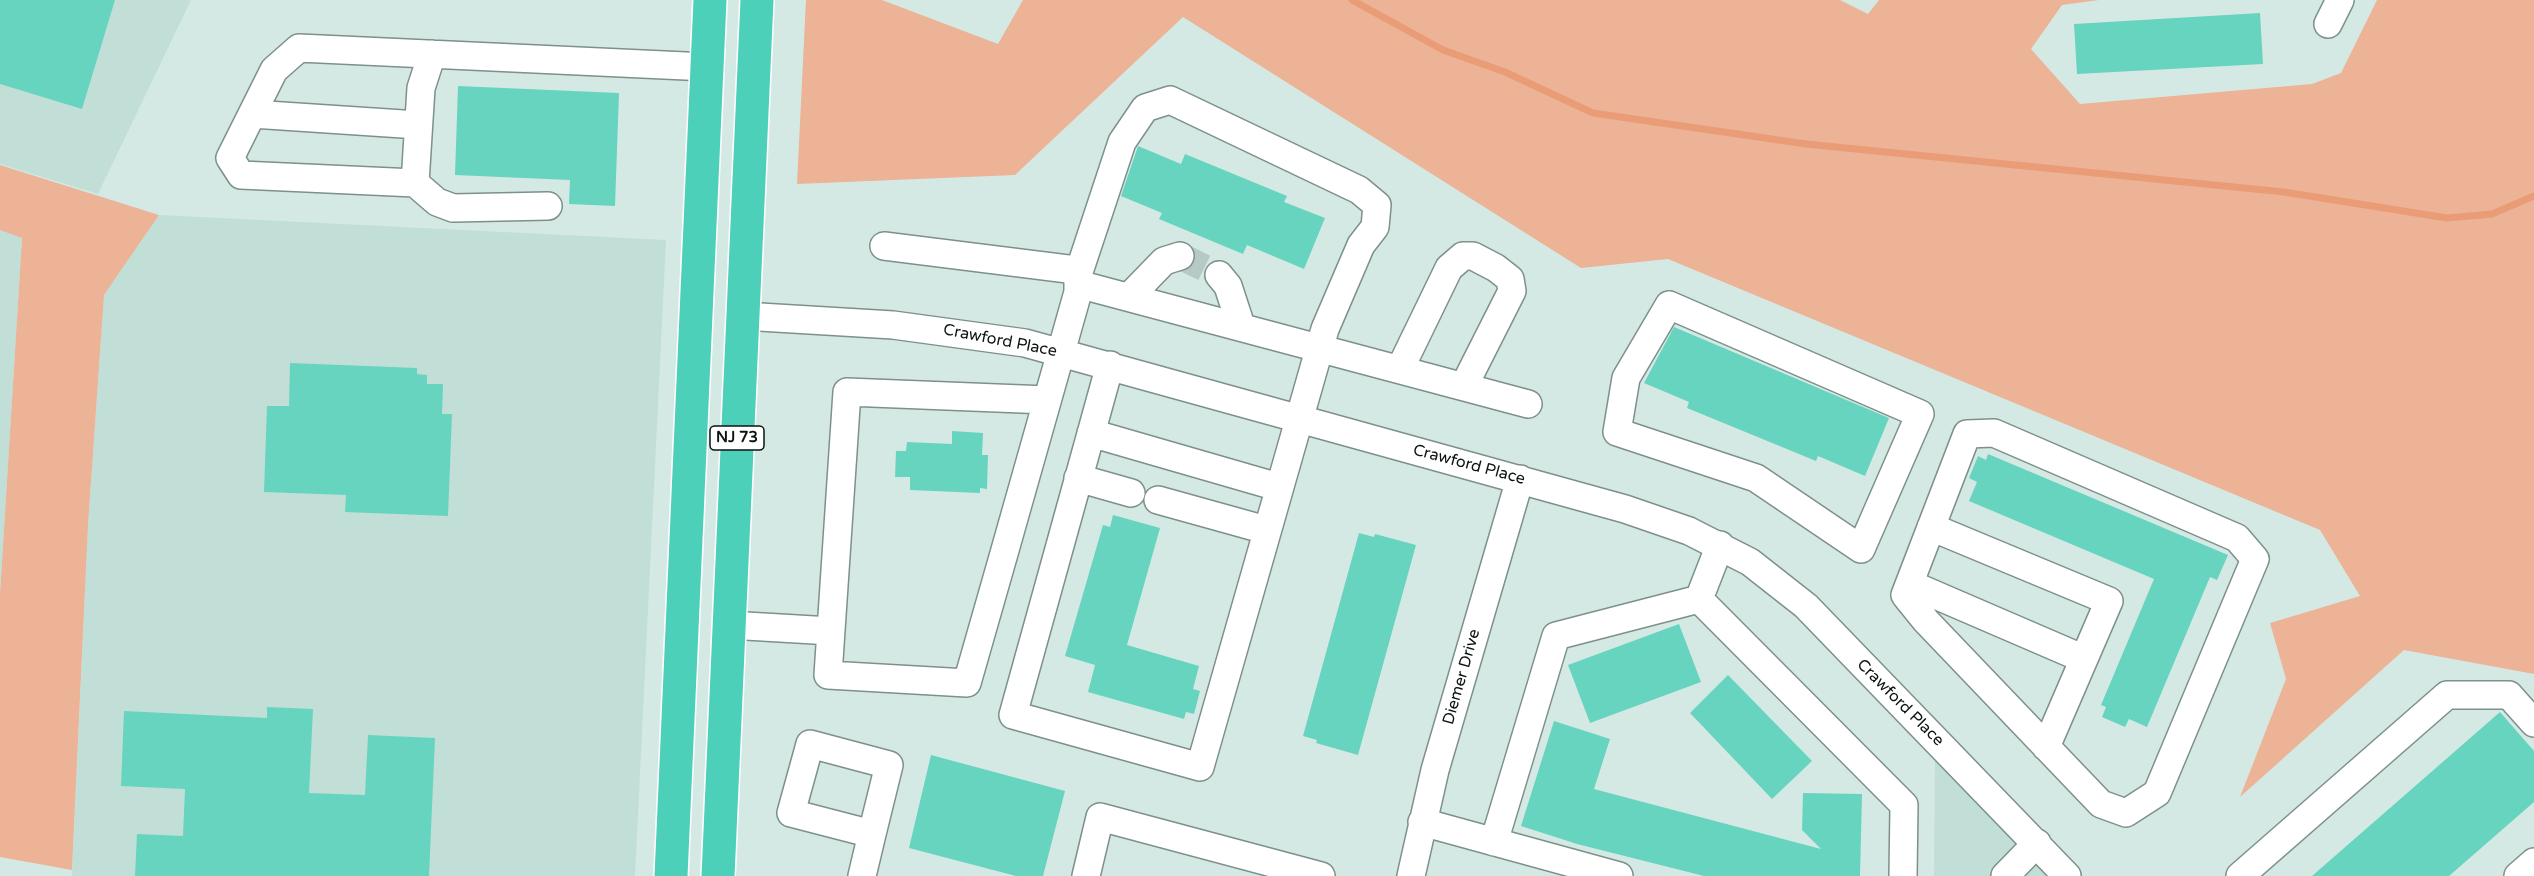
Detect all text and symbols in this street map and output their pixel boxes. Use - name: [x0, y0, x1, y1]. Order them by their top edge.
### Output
- street label: Crawford Place: [942, 321, 1058, 361]
- road number: NJ 73: [710, 426, 764, 450]
- street label: Crawford Place: [1411, 441, 1527, 489]
- street label: Diemer Drive: [1439, 627, 1485, 727]
- street label: Crawford Place: [1852, 655, 1948, 751]

